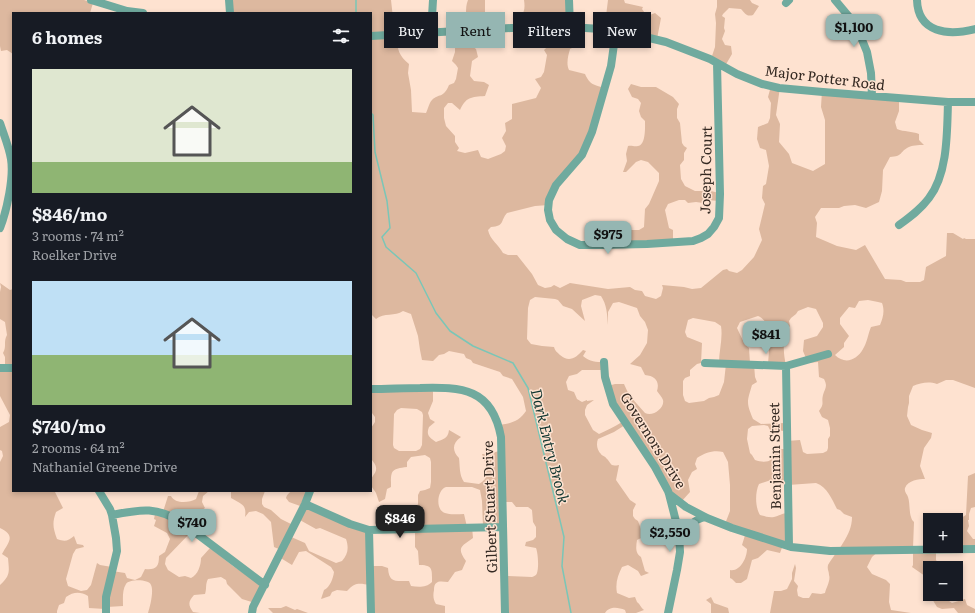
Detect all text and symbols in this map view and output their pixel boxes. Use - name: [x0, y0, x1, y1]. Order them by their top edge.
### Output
- chip: Buy: [384, 12, 438, 48]
- chip: Rent: [446, 12, 505, 48]
- chip: Filters: [513, 12, 585, 48]
- chip: New: [593, 12, 651, 48]
- pin: $1,100: [821, 14, 887, 48]
- text: $1,100: [835, 17, 873, 36]
- text: 6 homes: [32, 24, 102, 49]
- icon: filters: [330, 25, 352, 47]
- street label: Major Potter Road: [764, 60, 887, 94]
- icon: home: [156, 95, 228, 167]
- street label: Joseph Court: [694, 125, 716, 214]
- text: $846/mo: [32, 201, 107, 226]
- pin: $975: [584, 221, 632, 255]
- text: $975: [594, 224, 623, 243]
- text: 3 rooms · 74 m²: [32, 226, 124, 245]
- text: Roelker Drive: [32, 245, 117, 264]
- icon: home: [156, 307, 228, 379]
- pin: $841: [742, 321, 790, 355]
- text: $841: [752, 324, 780, 343]
- water label: Dark Entry Brook: [526, 386, 577, 507]
- street label: Governors Drive: [616, 388, 692, 492]
- street label: Benjamin Street: [763, 402, 785, 510]
- text: $740/mo: [32, 413, 106, 438]
- text: 2 rooms · 64 m²: [32, 438, 125, 457]
- street label: Gilbert Stuart Drive: [477, 440, 501, 574]
- text: Nathaniel Greene Drive: [32, 457, 177, 476]
- pin: $846: [376, 505, 424, 539]
- text: $846: [385, 508, 415, 527]
- pin: $740: [168, 509, 216, 543]
- text: $740: [177, 512, 207, 531]
- map controls: [923, 513, 963, 601]
- button: +: [923, 513, 963, 553]
- pin: $2,550: [637, 519, 703, 553]
- text: $2,550: [649, 522, 691, 541]
- button: −: [923, 561, 963, 601]

